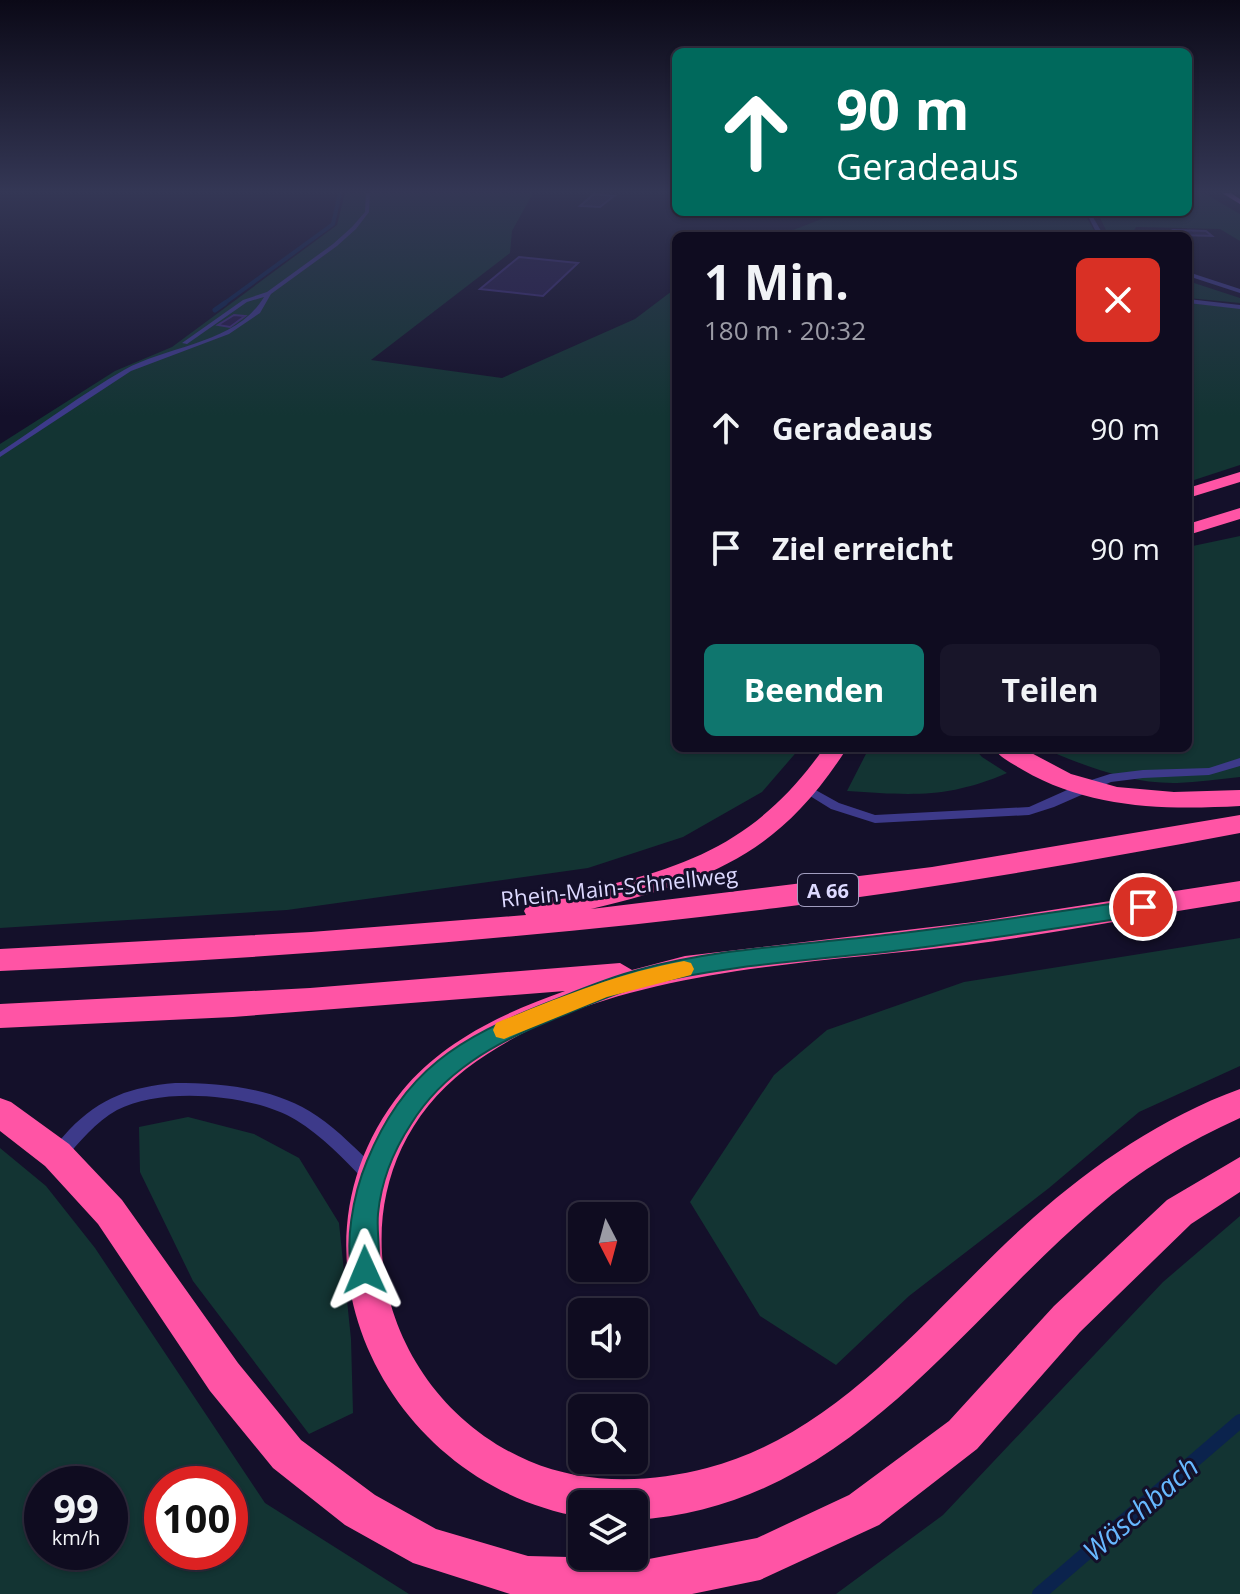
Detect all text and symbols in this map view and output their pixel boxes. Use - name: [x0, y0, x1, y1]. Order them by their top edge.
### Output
- text: 90 m: [836, 70, 970, 146]
- icon: ahead: [704, 80, 808, 184]
- text: Geradeaus: [836, 142, 1019, 191]
- text: 1 Min.: [704, 249, 849, 314]
- button: close: [1076, 258, 1160, 342]
- text: 180 m · 20:32: [704, 312, 866, 348]
- icon: ahead: [704, 406, 748, 450]
- text: Geradeaus: [772, 408, 933, 449]
- text: 90 m: [1090, 408, 1160, 449]
- icon: arrive: [704, 526, 748, 570]
- text: Ziel erreicht: [772, 528, 953, 569]
- text: 90 m: [1090, 528, 1160, 569]
- button: Beenden: [704, 644, 924, 736]
- button: Teilen: [940, 644, 1160, 736]
- street label: Rhein-Main-Schnellweg: [499, 859, 739, 913]
- pin: [1109, 873, 1177, 941]
- road number: A 66: [798, 874, 858, 906]
- icon: arrive: [1121, 885, 1165, 929]
- north arrow: [568, 1202, 648, 1282]
- map controls: [568, 1202, 648, 1570]
- position arrow: [323, 1228, 407, 1312]
- button: sound: [568, 1298, 648, 1378]
- button: search: [568, 1394, 648, 1474]
- water label: Wäschbach: [1074, 1447, 1206, 1569]
- speed limit sign: 100: [144, 1466, 248, 1570]
- text: 99: [53, 1480, 99, 1535]
- button: layers: [568, 1490, 648, 1570]
- text: km/h: [52, 1524, 100, 1551]

